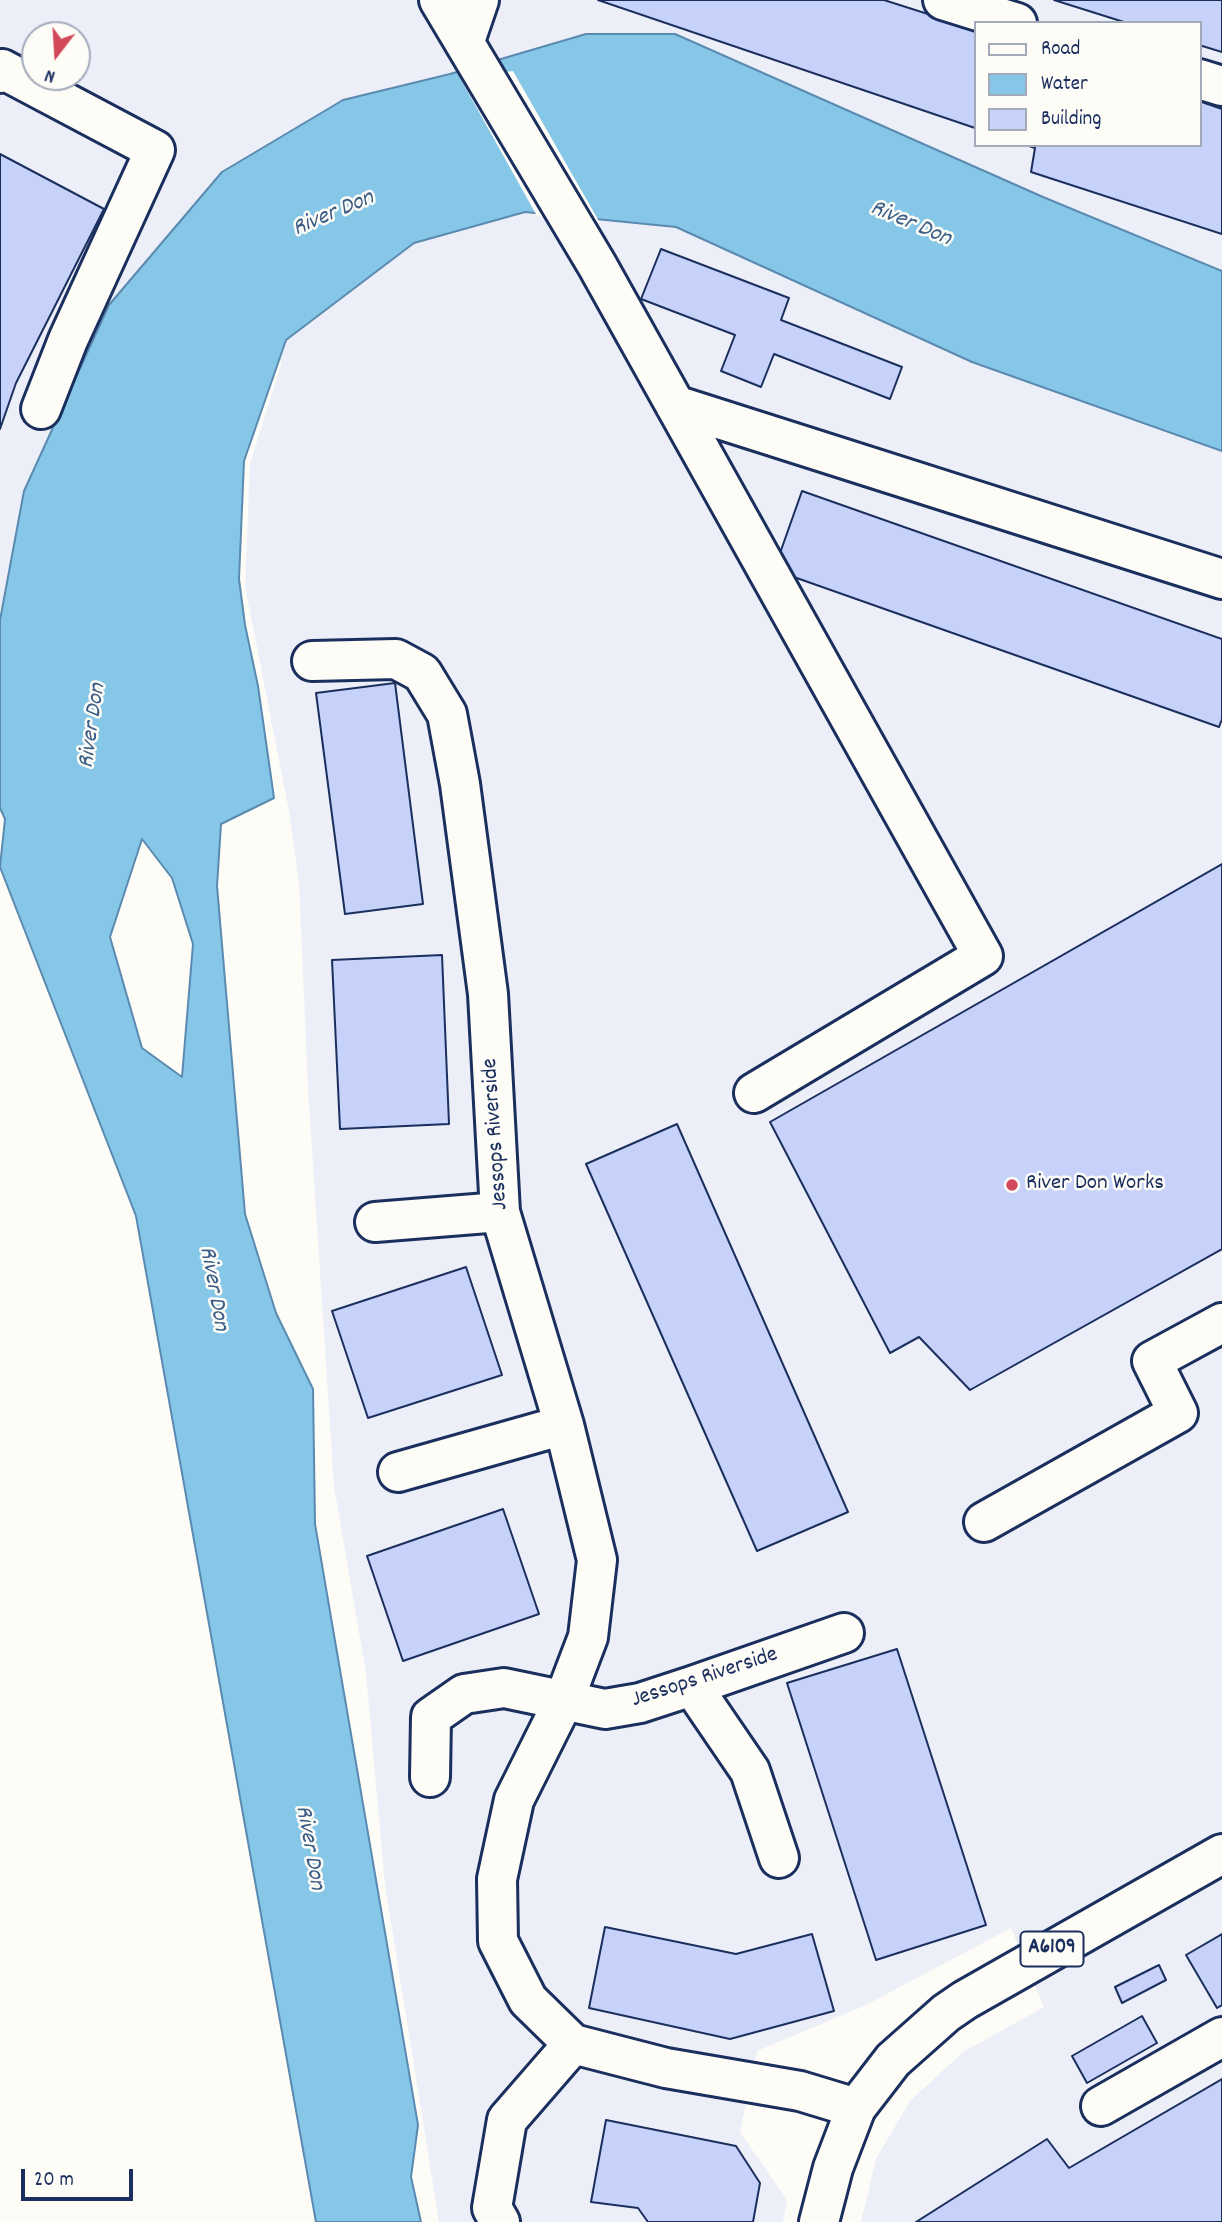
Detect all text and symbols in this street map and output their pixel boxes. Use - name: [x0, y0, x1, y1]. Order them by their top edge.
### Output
- north arrow: [21, 21, 91, 91]
- legend: [974, 21, 1201, 147]
- text: Road: [1041, 35, 1080, 65]
- text: N: [42, 60, 59, 89]
- text: Water: [1041, 70, 1088, 100]
- text: Building: [1041, 105, 1101, 135]
- water label: River Don: [289, 185, 379, 245]
- water label: River Don: [865, 195, 955, 255]
- water label: River Don: [74, 682, 114, 770]
- street label: Jessops Riverside: [478, 1057, 516, 1211]
- place label: River Don Works: [1026, 1171, 1164, 1199]
- marker: River Don Works: [1004, 1177, 1020, 1193]
- water label: River Don: [190, 1245, 234, 1333]
- street label: Jessops Riverside: [628, 1642, 782, 1716]
- water label: River Don: [286, 1804, 330, 1892]
- road number: A6109: [1020, 1932, 1084, 1966]
- scale bar: [24, 2156, 136, 2200]
- text: 20 m: [34, 2166, 74, 2196]

